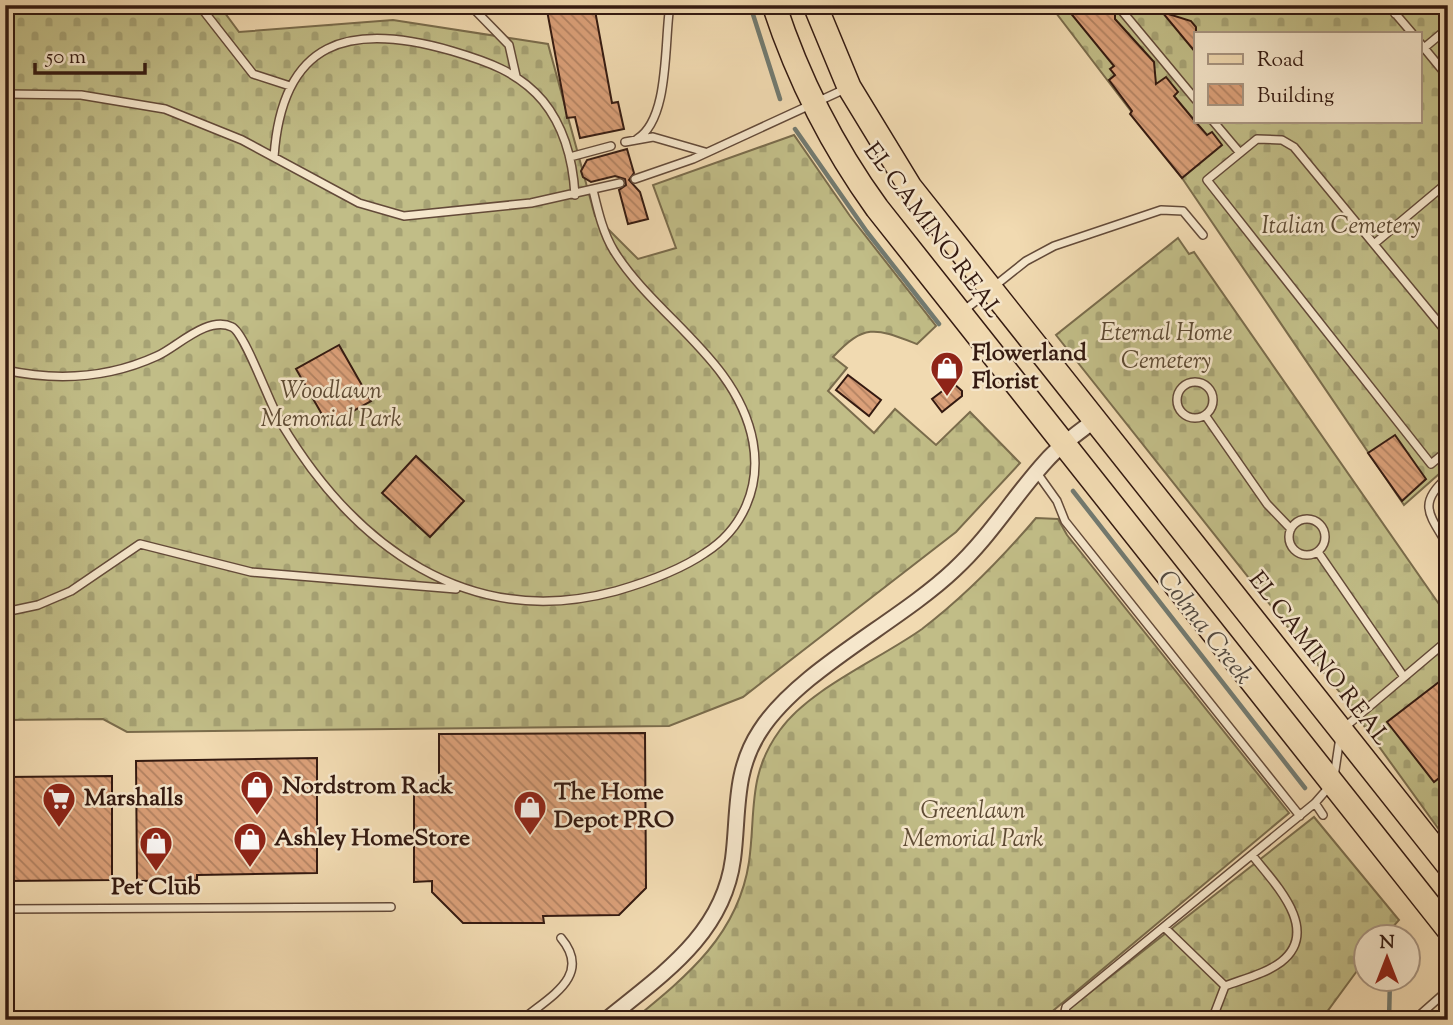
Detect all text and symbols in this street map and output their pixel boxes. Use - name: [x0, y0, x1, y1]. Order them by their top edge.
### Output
- scale bar: [35, 32, 145, 76]
- legend: [1194, 32, 1422, 122]
- text: 50 m: [45, 43, 86, 73]
- text: Road: [1257, 46, 1304, 76]
- text: Building: [1257, 82, 1334, 112]
- street label: EL CAMINO REAL: [855, 136, 1009, 326]
- park label: Italian Cemetery: [1261, 210, 1421, 244]
- park label: Eternal Home Cemetery: [1100, 317, 1232, 379]
- place label: Flowerland Florist: [972, 337, 1087, 399]
- shop icon: Flowerland Florist: [928, 349, 966, 398]
- park label: Woodlawn Memorial Park: [260, 375, 402, 437]
- water label: Colma Creek: [1147, 563, 1261, 693]
- street label: EL CAMINO REAL: [1239, 565, 1397, 753]
- shop icon: Nordstrom Rack: [238, 768, 276, 817]
- place label: Nordstrom Rack: [282, 770, 454, 804]
- place label: The Home Depot PRO: [554, 776, 674, 838]
- supermarket icon: Marshalls: [40, 780, 78, 829]
- place label: Marshalls: [84, 782, 183, 816]
- shop icon: The Home Depot PRO: [511, 788, 549, 837]
- park label: Greenlawn Memorial Park: [902, 795, 1044, 857]
- shop icon: Ashley HomeStore: [231, 820, 269, 869]
- place label: Ashley HomeStore: [274, 822, 470, 856]
- shop icon: Pet Club: [137, 824, 175, 873]
- place label: Pet Club: [111, 871, 201, 905]
- north arrow: [1352, 923, 1422, 993]
- text: N: [1379, 930, 1395, 957]

